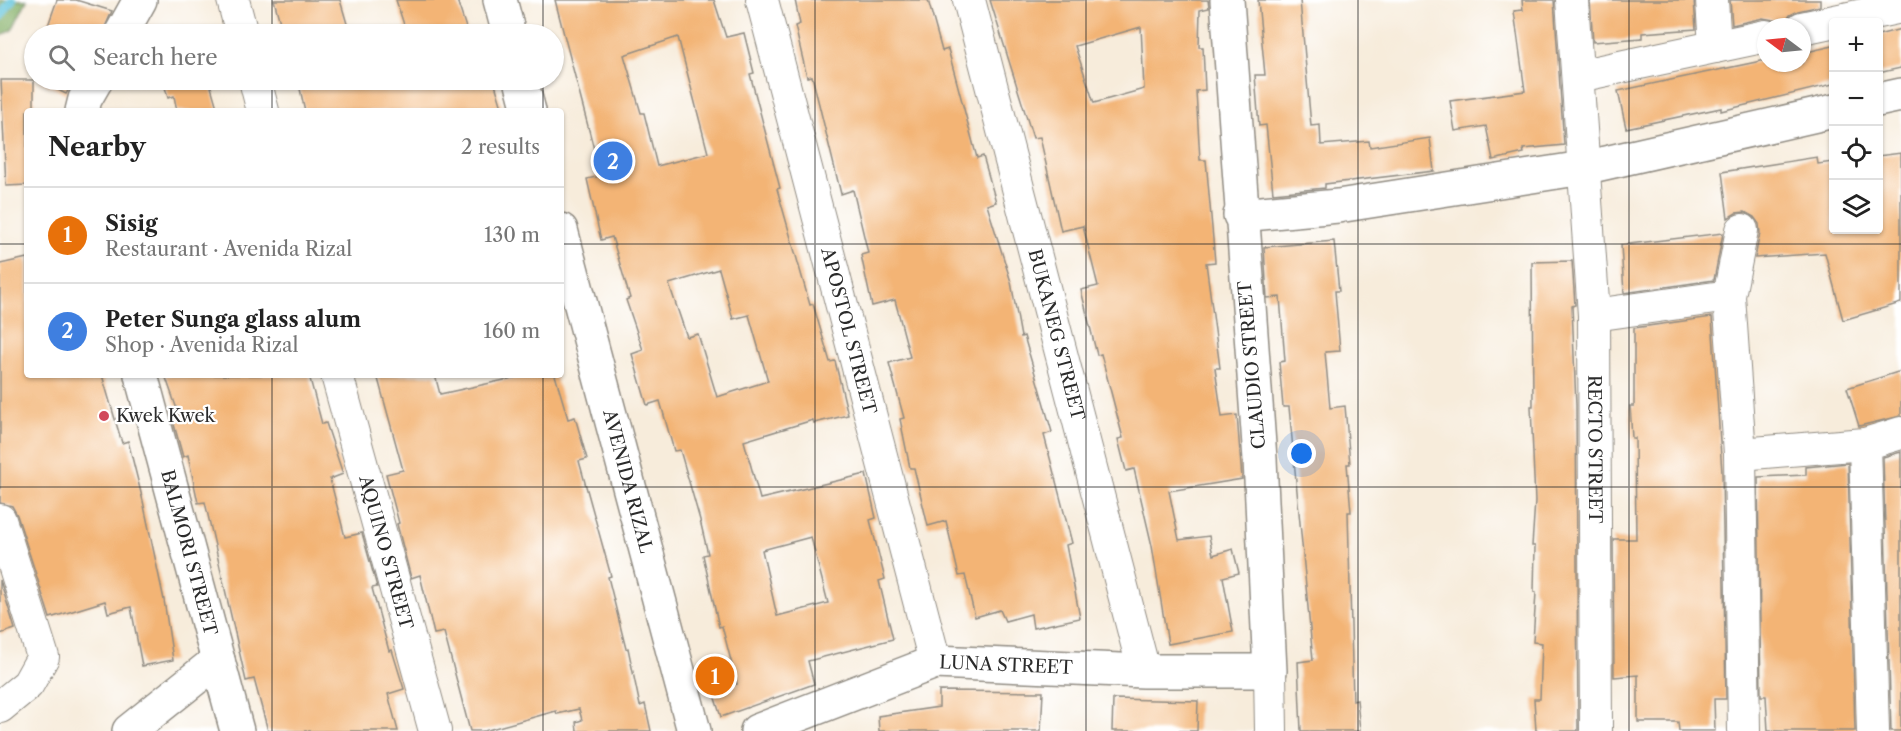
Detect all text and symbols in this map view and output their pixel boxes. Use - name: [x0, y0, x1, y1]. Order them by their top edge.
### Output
- north arrow: [1757, 18, 1811, 72]
- map controls: [1829, 18, 1883, 234]
- button: +: [1829, 18, 1883, 72]
- search box: [24, 24, 564, 90]
- icon: search: [45, 41, 78, 74]
- text: Search here: [93, 44, 218, 71]
- button: −: [1829, 72, 1883, 126]
- button: locate: [1829, 126, 1883, 180]
- text: Nearby: [48, 131, 146, 163]
- text: 2 results: [461, 135, 540, 159]
- pin: 2: [594, 138, 632, 184]
- button: layers: [1829, 180, 1883, 234]
- text: Sisig: [105, 210, 158, 237]
- text: 1: [63, 223, 72, 247]
- text: 130 m: [484, 223, 540, 247]
- text: Restaurant · Avenida Rizal: [105, 237, 352, 261]
- street label: APOSTOL STREET: [816, 244, 881, 417]
- street label: BUKANEG STREET: [1023, 247, 1089, 423]
- street label: CLAUDIO STREET: [1234, 280, 1270, 450]
- text: Peter Sunga glass alum: [105, 306, 361, 333]
- text: 2: [62, 319, 73, 343]
- text: 160 m: [483, 319, 540, 343]
- text: Shop · Avenida Rizal: [105, 333, 299, 357]
- street label: RECTO STREET: [1583, 375, 1606, 524]
- place label: Kwek Kwek: [116, 405, 217, 427]
- street label: AVENIDA RIZAL: [598, 406, 657, 556]
- marker: Kwek Kwek: [97, 409, 111, 423]
- your location: [1287, 439, 1316, 468]
- street label: BALMORI STREET: [156, 467, 222, 638]
- street label: AQUINO STREET: [354, 472, 418, 632]
- street label: LUNA STREET: [939, 651, 1074, 679]
- pin: 1: [696, 654, 734, 698]

